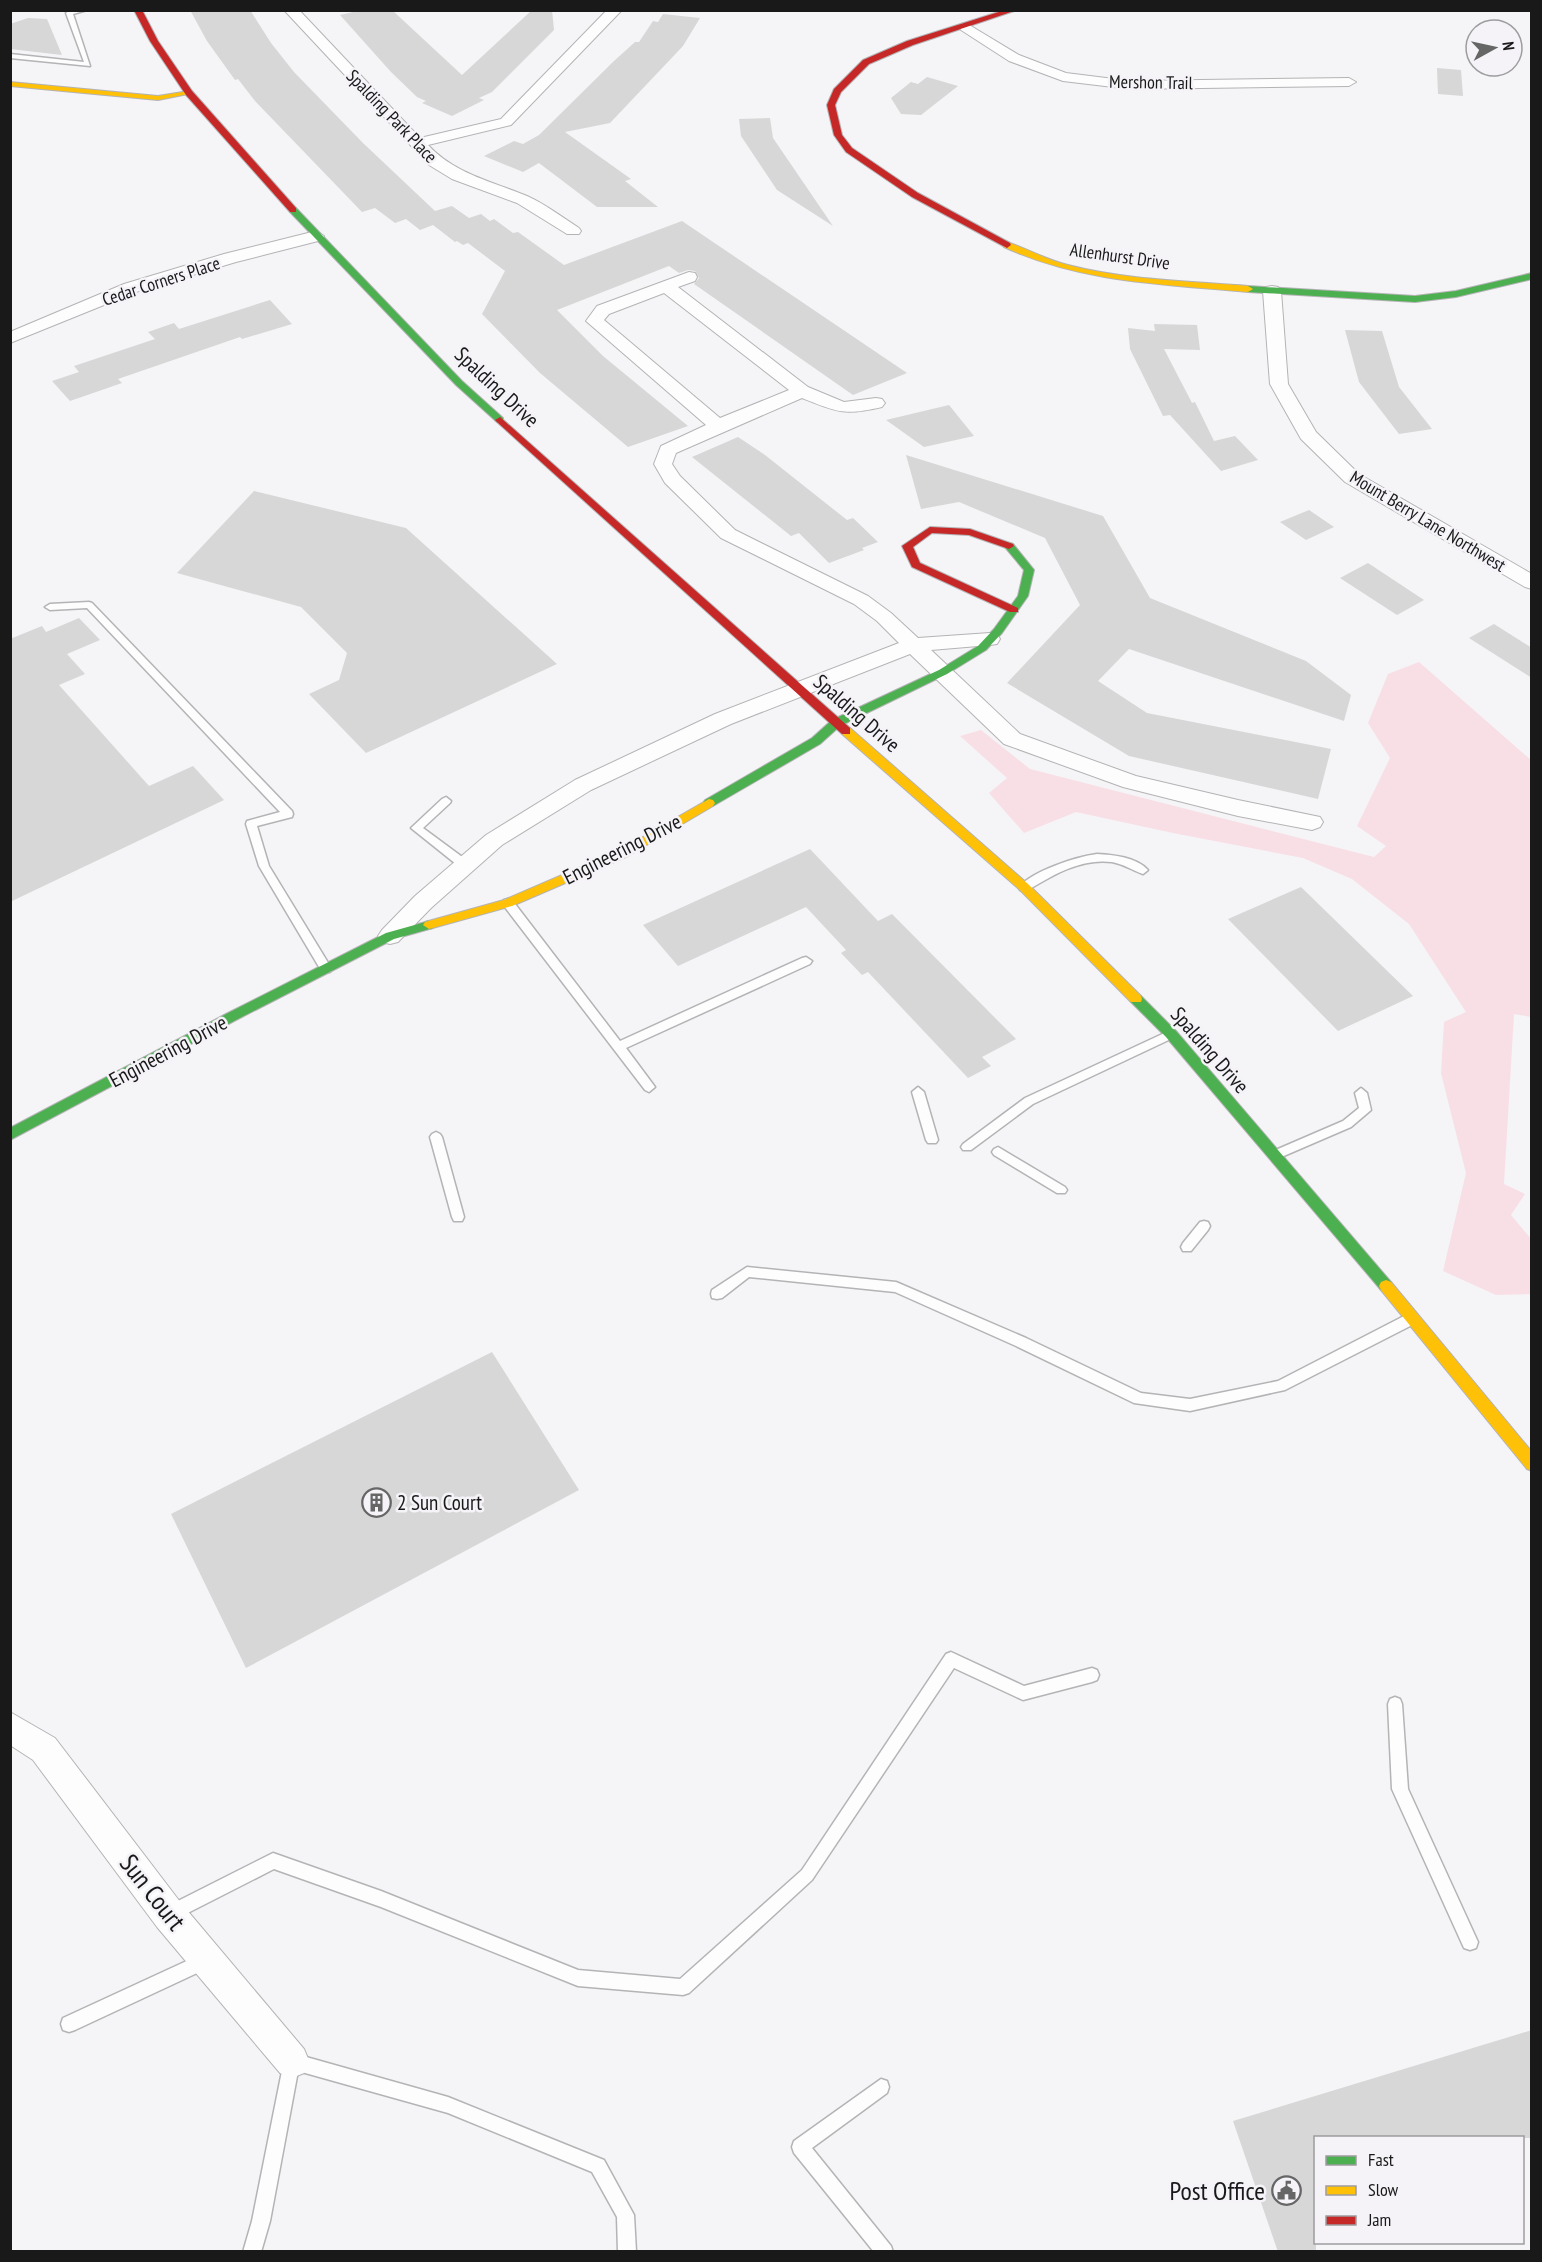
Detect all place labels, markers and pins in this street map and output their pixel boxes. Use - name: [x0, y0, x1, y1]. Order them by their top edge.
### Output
- building icon: 2 Sun Court: [360, 1486, 392, 1518]
- place label: 2 Sun Court: [397, 1489, 482, 1516]
- place label: Post Office: [1169, 2174, 1265, 2207]
- public building icon: Post Office: [1270, 2174, 1302, 2206]

